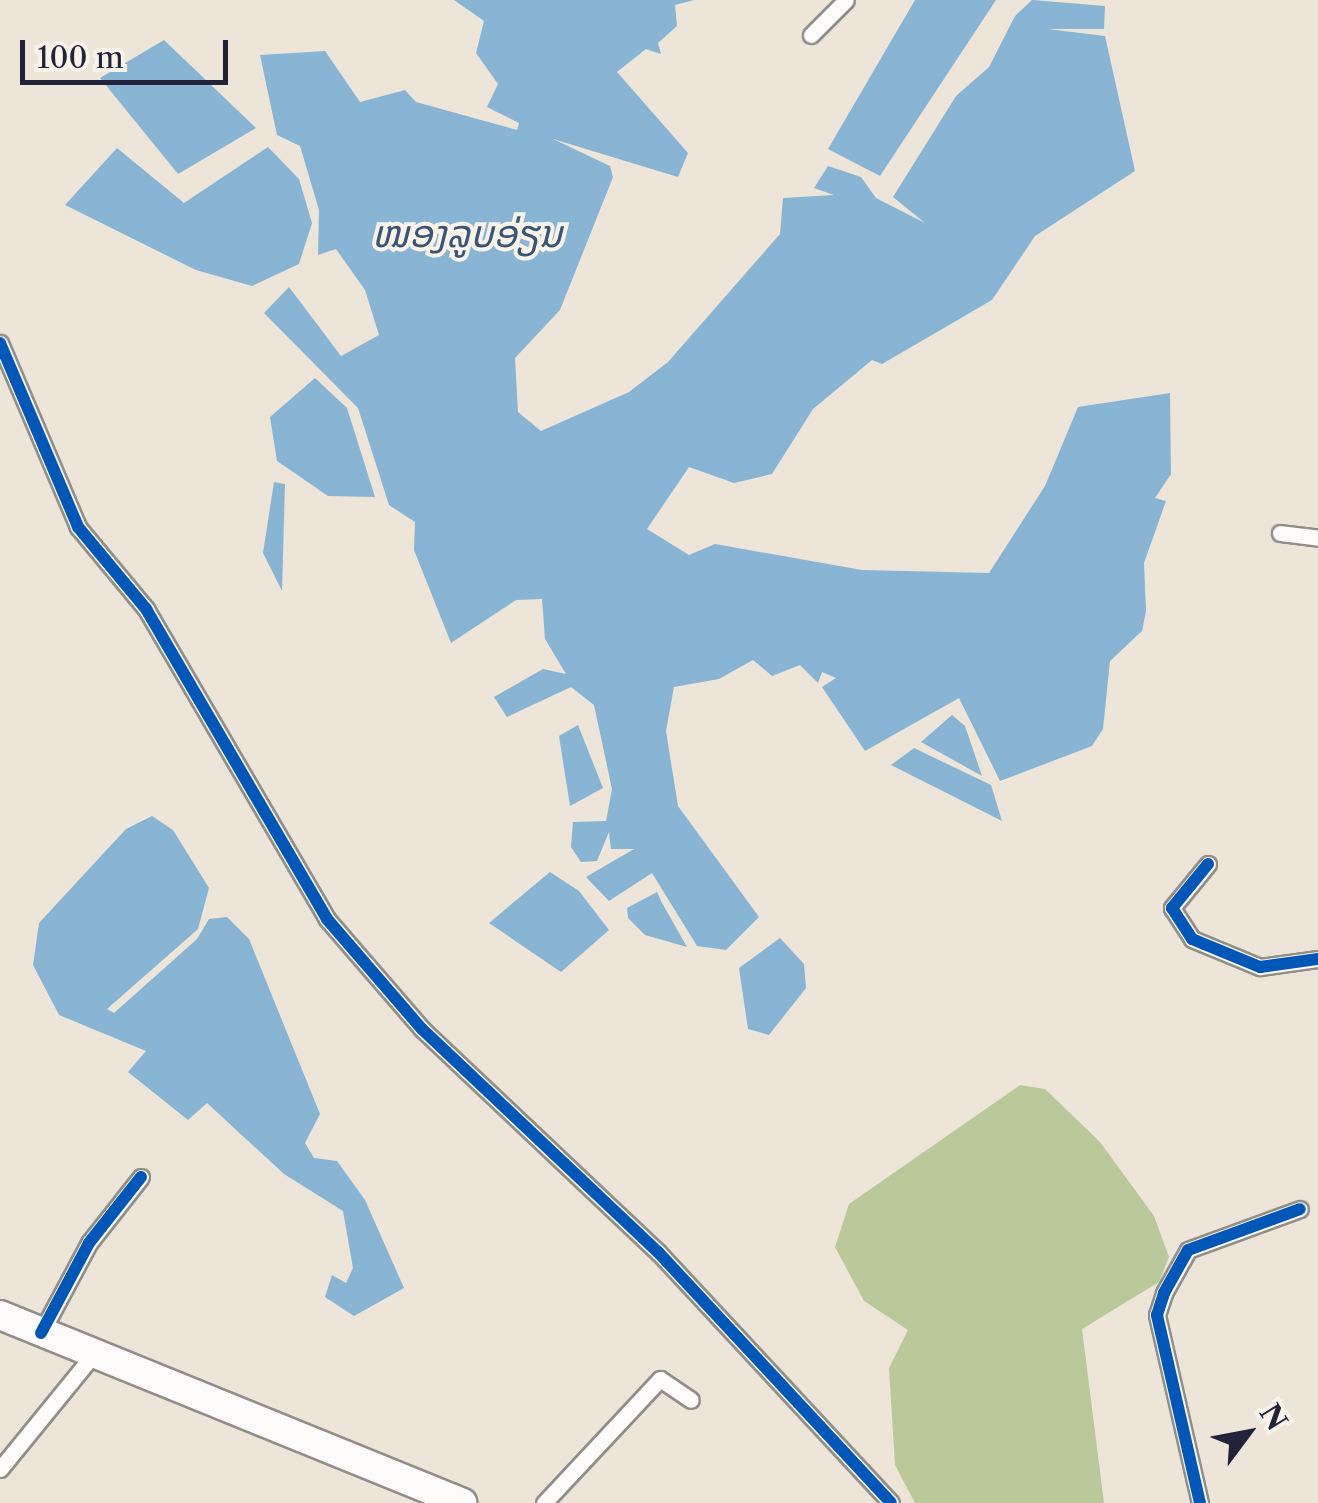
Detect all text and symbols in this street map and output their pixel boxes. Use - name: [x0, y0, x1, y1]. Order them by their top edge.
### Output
- scale bar: [25, 20, 232, 82]
- text: 100 m: [37, 39, 124, 76]
- water label: ໜອງລູບອ່ຽນ: [372, 211, 562, 257]
- north arrow: [1198, 1383, 1298, 1483]
- text: N: [1253, 1398, 1294, 1436]

